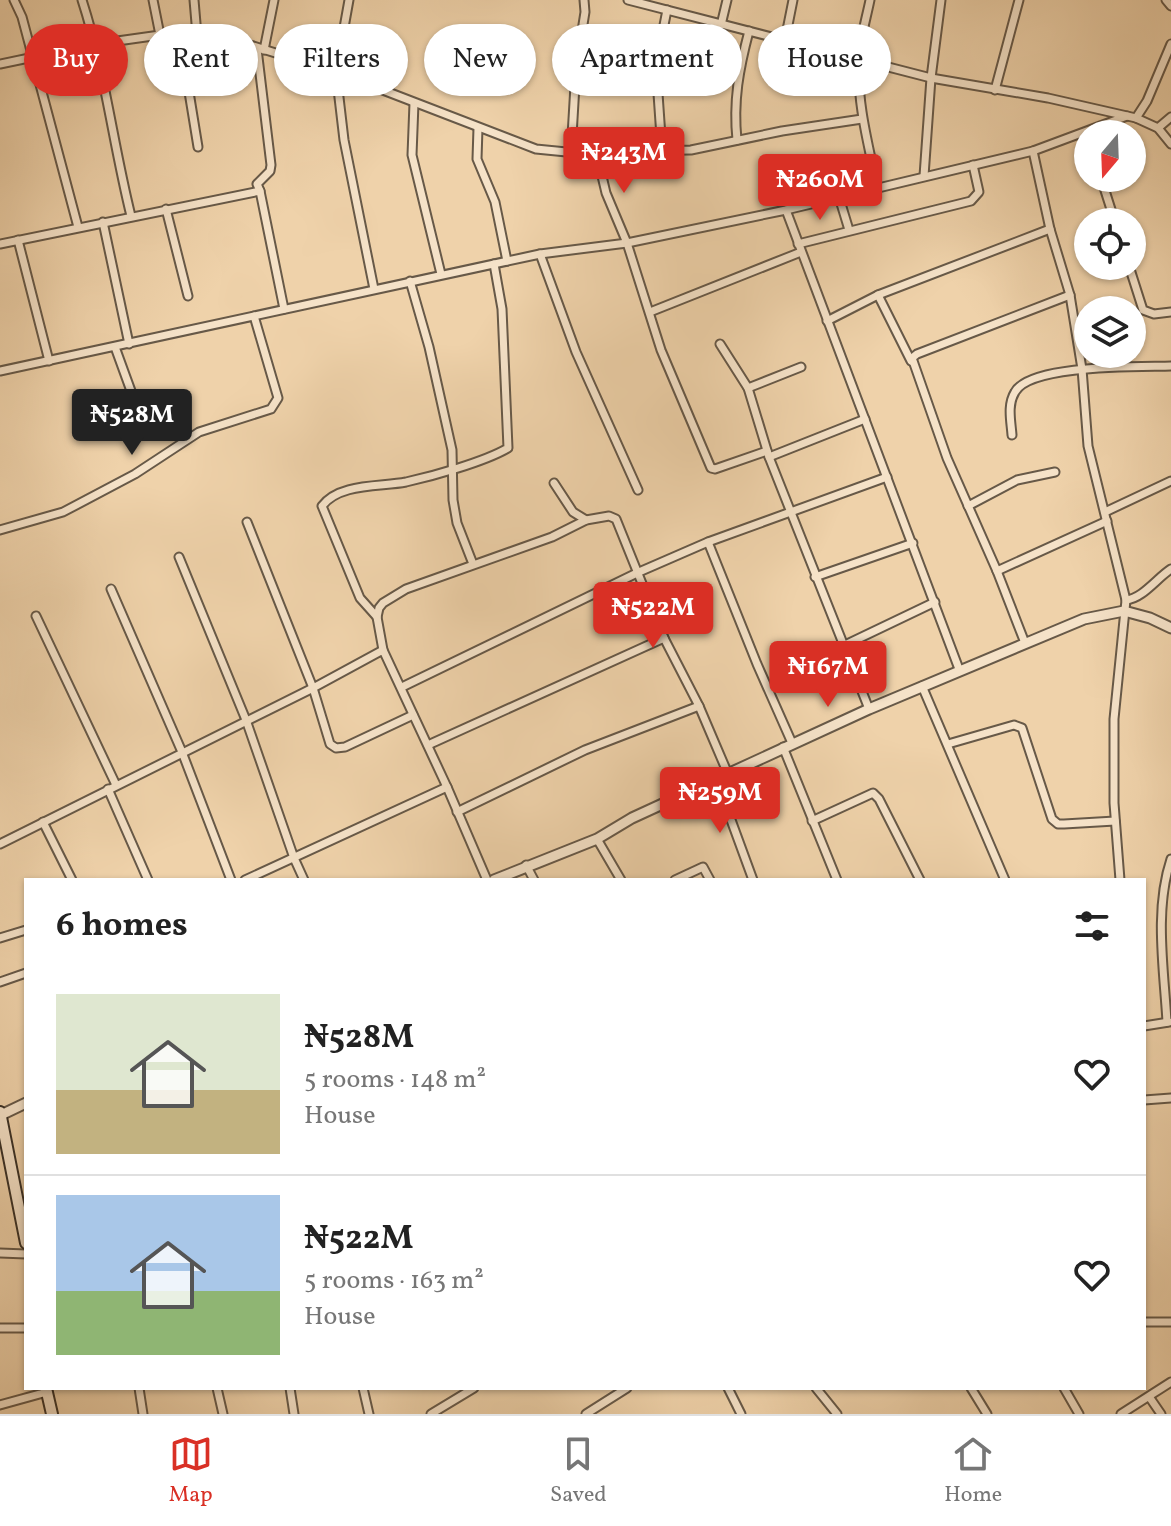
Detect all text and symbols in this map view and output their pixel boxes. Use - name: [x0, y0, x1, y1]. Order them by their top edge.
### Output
- chip: Buy: [24, 24, 128, 96]
- chip: Rent: [144, 24, 258, 96]
- chip: Filters: [274, 24, 408, 96]
- chip: New: [424, 24, 536, 96]
- chip: Apartment: [552, 24, 742, 96]
- chip: House: [758, 24, 891, 96]
- north arrow: [1074, 120, 1146, 192]
- map controls: [1074, 120, 1146, 368]
- pin: ₦243M: [568, 127, 680, 195]
- text: ₦243M: [581, 135, 667, 171]
- pin: ₦260M: [764, 154, 876, 222]
- text: ₦260M: [776, 162, 864, 198]
- button: locate: [1074, 208, 1146, 280]
- button: layers: [1074, 296, 1146, 368]
- pin: ₦528M: [76, 389, 188, 457]
- text: ₦528M: [90, 397, 174, 433]
- pin: ₦522M: [597, 582, 709, 650]
- text: ₦522M: [611, 590, 695, 626]
- pin: ₦167M: [772, 641, 884, 709]
- text: ₦167M: [787, 649, 869, 685]
- pin: ₦259M: [664, 767, 776, 835]
- text: ₦259M: [678, 775, 762, 811]
- text: 6 homes: [56, 903, 188, 950]
- icon: filters: [1070, 904, 1114, 948]
- text: ₦528M: [304, 1015, 414, 1062]
- icon: home: [120, 1026, 216, 1122]
- icon: heart: [1070, 1052, 1114, 1096]
- text: 5 rooms · 148 m²: [304, 1062, 486, 1098]
- text: House: [304, 1098, 376, 1134]
- text: ₦522M: [304, 1216, 413, 1263]
- icon: home: [120, 1227, 216, 1323]
- icon: heart: [1070, 1253, 1114, 1297]
- text: 5 rooms · 163 m²: [304, 1263, 484, 1299]
- text: House: [304, 1299, 376, 1335]
- tab: Map: [169, 1432, 213, 1511]
- tab: Saved: [550, 1432, 607, 1511]
- tab: Home: [944, 1432, 1002, 1511]

